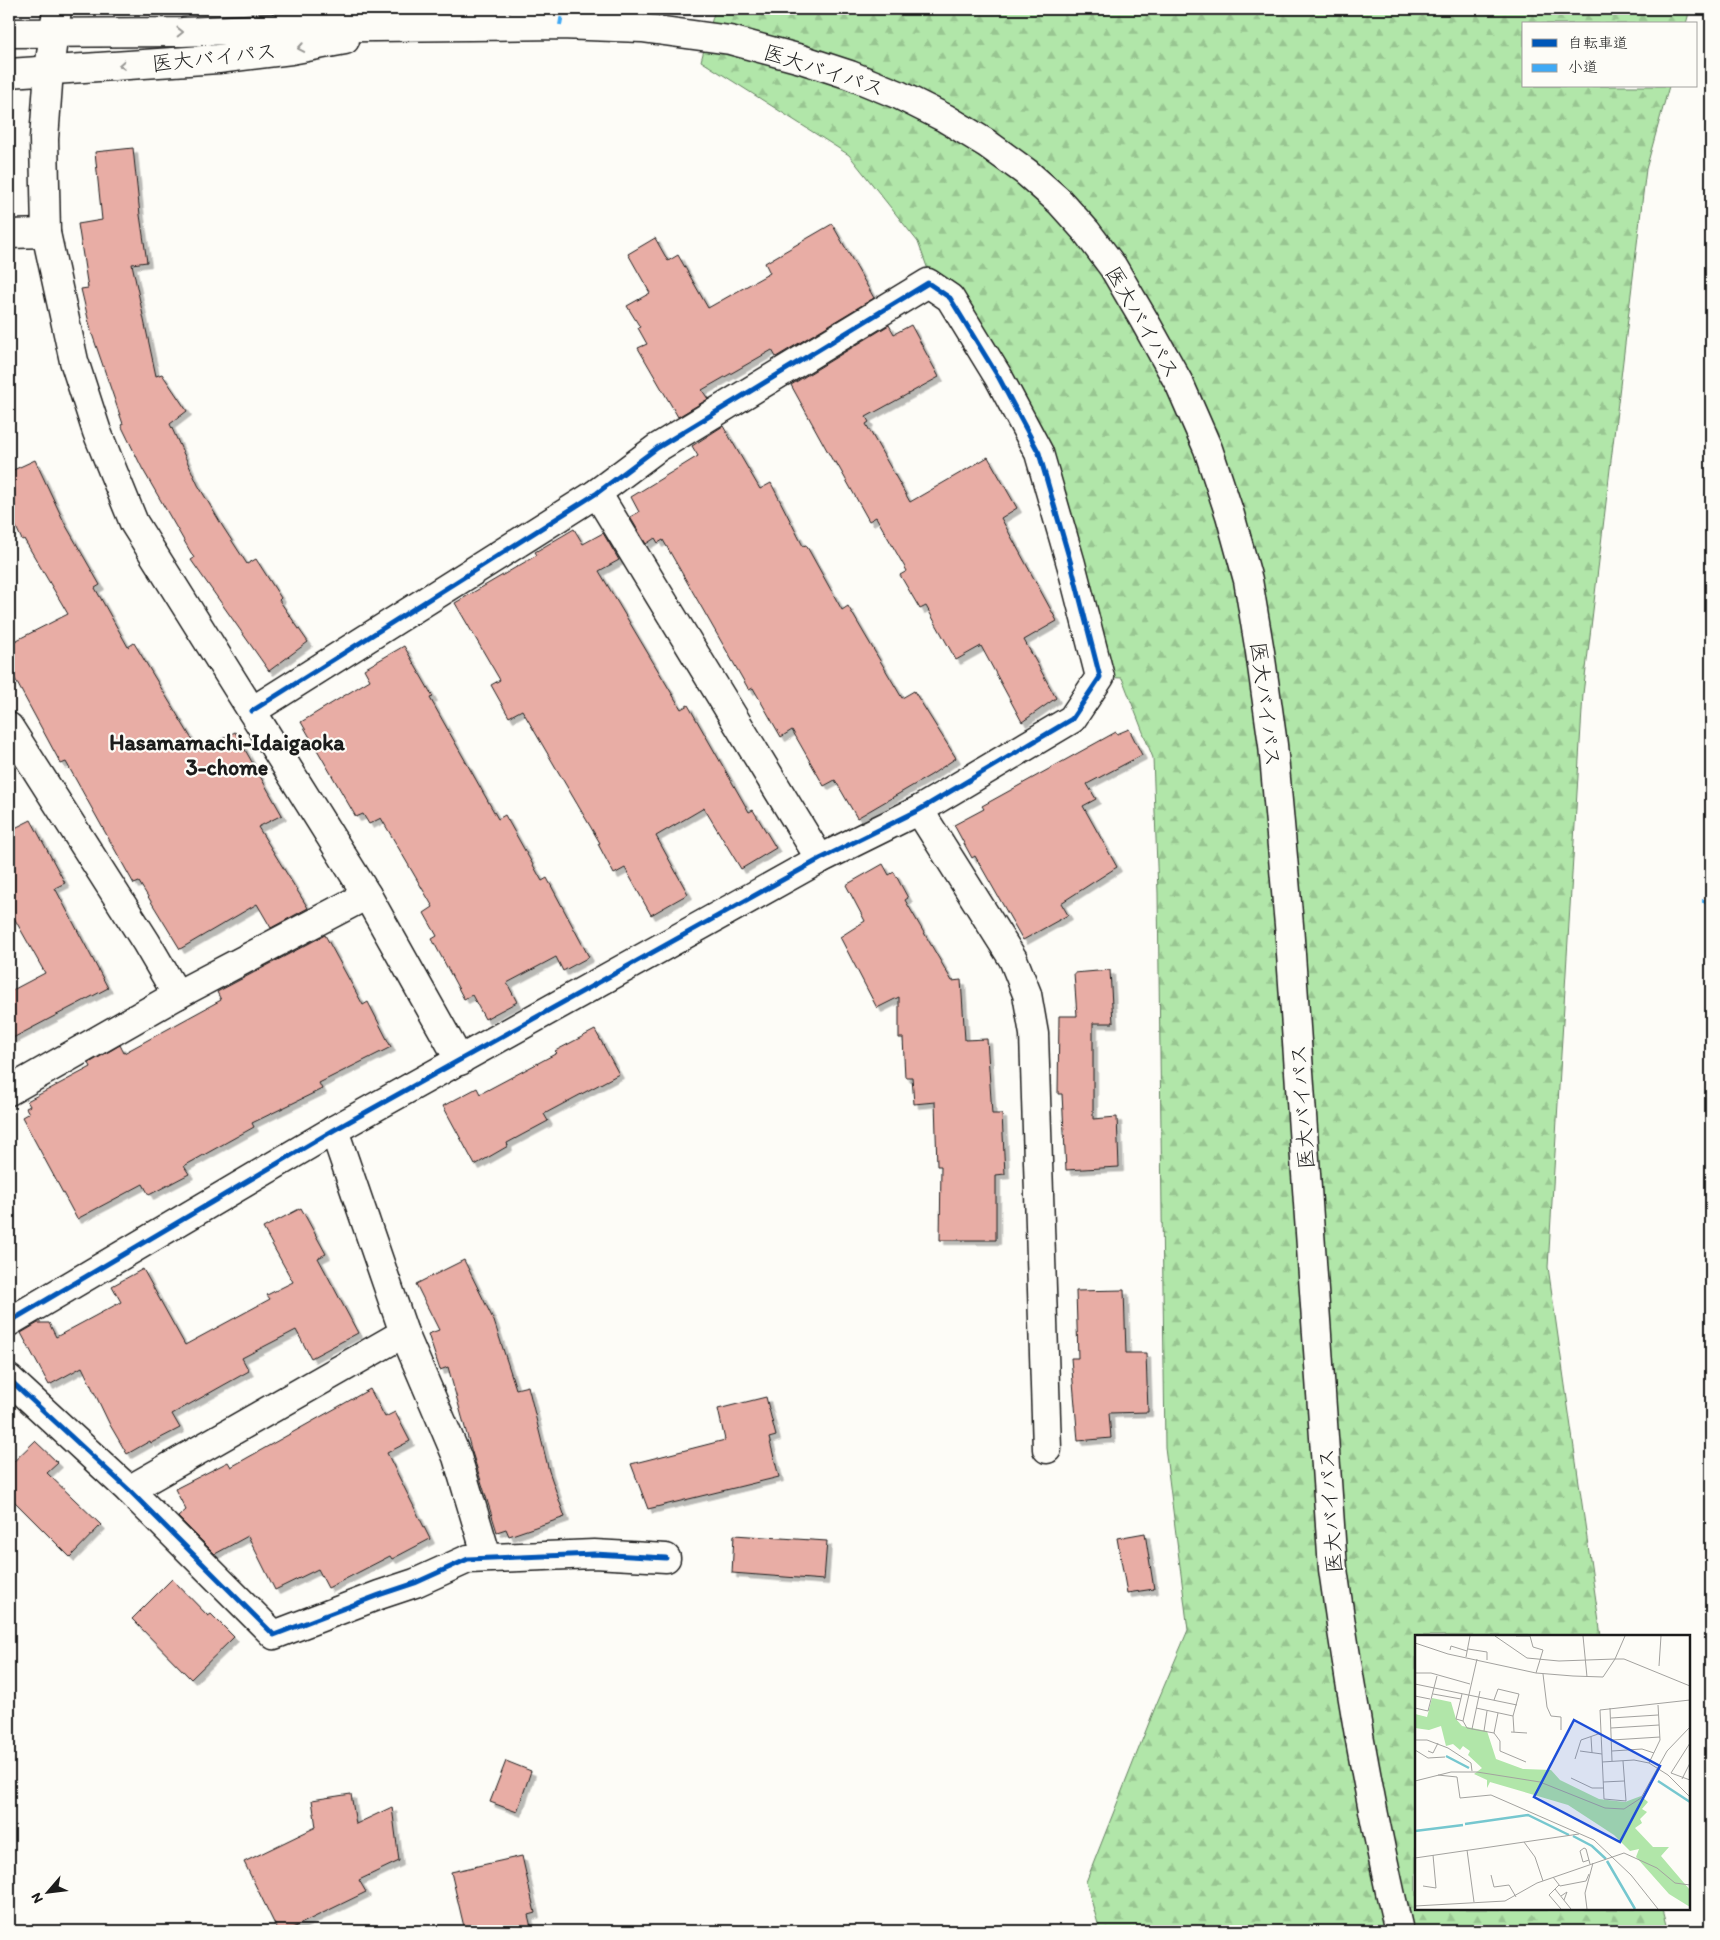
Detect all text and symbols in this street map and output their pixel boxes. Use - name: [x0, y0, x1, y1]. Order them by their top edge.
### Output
- legend: [1522, 22, 1698, 88]
- one-way arrow: [176, 27, 184, 37]
- text: 自転車道: [1568, 34, 1628, 52]
- street label: 医大バイパス: [150, 38, 278, 76]
- street label: 医大バイパス: [760, 39, 888, 101]
- one-way arrow: [297, 42, 306, 52]
- text: 小道: [1568, 58, 1598, 76]
- one-way arrow: [118, 60, 126, 71]
- street label: 医大バイパス: [1101, 261, 1185, 383]
- street label: 医大バイパス: [1246, 640, 1286, 768]
- district label: Hasamamachi-Idaigaoka 3-chome: [109, 729, 345, 781]
- street label: 医大バイパス: [1285, 1043, 1319, 1171]
- street label: 医大バイパス: [1313, 1447, 1347, 1575]
- inset map: [1415, 1635, 1690, 1910]
- north arrow: [22, 1868, 72, 1918]
- text: N: [27, 1890, 47, 1906]

